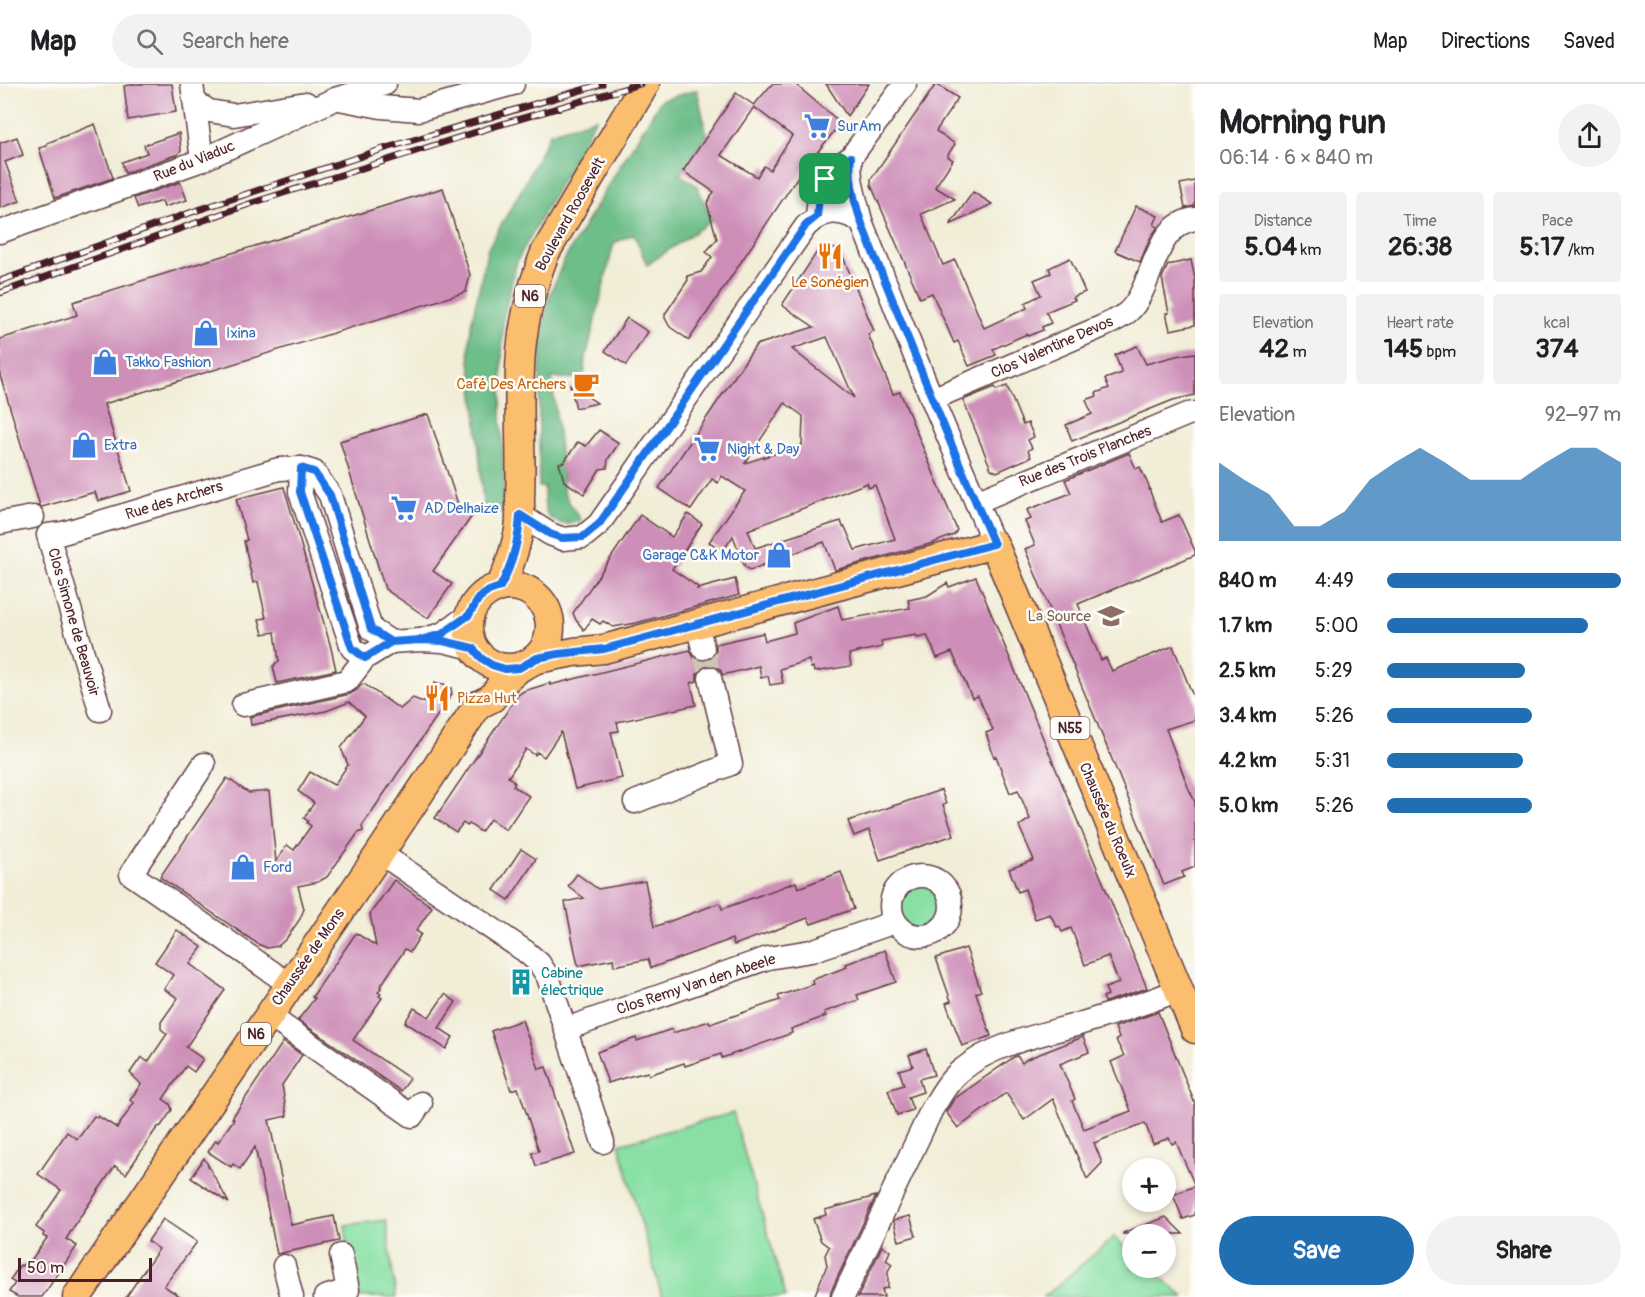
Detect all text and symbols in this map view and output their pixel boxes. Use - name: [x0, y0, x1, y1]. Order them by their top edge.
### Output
- search box: [112, 14, 532, 68]
- text: Map: [30, 24, 76, 59]
- icon: search: [133, 25, 166, 58]
- text: Search here: [181, 27, 289, 55]
- text: Map: [1373, 28, 1408, 55]
- text: Directions: [1441, 28, 1530, 55]
- text: Saved: [1563, 28, 1615, 55]
- text: Morning run: [1219, 102, 1386, 143]
- button: share: [1558, 104, 1621, 167]
- supermarket icon: SurAm: [802, 111, 832, 141]
- place label: SurAm: [837, 117, 881, 136]
- street label: Rue du Viaduc: [151, 136, 238, 186]
- text: 06:14 · 6 × 840 m: [1219, 145, 1373, 170]
- street label: Boulevard Roosevelt: [531, 153, 610, 274]
- pin: [799, 153, 850, 204]
- icon: arrive: [808, 162, 841, 195]
- text: Distance: [1254, 211, 1312, 231]
- text: Time: [1403, 211, 1437, 231]
- text: Pace: [1541, 211, 1573, 231]
- text: 5.04: [1245, 231, 1297, 263]
- text: 26:38: [1388, 231, 1452, 263]
- text: 5:17: [1519, 231, 1564, 263]
- text: km: [1297, 240, 1321, 260]
- text: /km: [1564, 240, 1595, 260]
- restaurant icon: Le Sonégien: [815, 241, 845, 271]
- place label: Le Sonégien: [791, 273, 869, 292]
- road number: N6: [515, 285, 545, 307]
- street label: Clos Valentine Devos: [988, 312, 1117, 383]
- text: Elevation: [1253, 313, 1313, 333]
- text: Heart rate: [1386, 313, 1454, 333]
- text: kcal: [1544, 313, 1570, 333]
- shop icon: Ixina: [191, 318, 221, 348]
- place label: Ixina: [226, 324, 256, 343]
- text: 42: [1259, 333, 1289, 365]
- text: 145: [1384, 333, 1423, 365]
- text: 374: [1535, 333, 1579, 365]
- text: m: [1289, 342, 1307, 362]
- text: bpm: [1423, 342, 1456, 362]
- shop icon: Takko Fashion: [90, 347, 120, 377]
- place label: Takko Fashion: [125, 353, 211, 372]
- cafe icon: Café Des Archers: [571, 369, 601, 399]
- place label: Café Des Archers: [456, 375, 566, 394]
- text: Elevation: [1219, 402, 1295, 427]
- text: 92–97 m: [1545, 402, 1621, 427]
- street label: Rue des Trois Planches: [1016, 421, 1154, 492]
- shop icon: Extra: [69, 430, 99, 460]
- supermarket icon: Night & Day: [692, 434, 722, 464]
- place label: Extra: [104, 436, 137, 455]
- place label: Night & Day: [727, 440, 800, 459]
- street label: Rue des Archers: [123, 477, 225, 524]
- supermarket icon: AD Delhaize: [389, 493, 419, 523]
- place label: AD Delhaize: [424, 499, 499, 518]
- shop icon: Garage C&K Motor: [764, 540, 794, 570]
- street label: Clos Simone de Beauvoir: [43, 546, 104, 699]
- place label: Garage C&K Motor: [642, 546, 760, 565]
- text: 840 m: [1219, 568, 1276, 593]
- text: 4:49: [1315, 568, 1354, 593]
- school or university icon: La Source: [1096, 601, 1126, 631]
- place label: La Source: [1028, 607, 1092, 626]
- text: 1.7 km: [1219, 613, 1272, 638]
- text: 5:00: [1315, 613, 1359, 638]
- text: 2.5 km: [1219, 658, 1276, 683]
- text: 5:29: [1315, 658, 1353, 683]
- restaurant icon: Pizza Hut: [422, 683, 452, 713]
- place label: Pizza Hut: [457, 689, 518, 708]
- text: 3.4 km: [1219, 703, 1277, 728]
- text: 5:26: [1315, 703, 1354, 728]
- road number: N55: [1050, 717, 1090, 739]
- text: 4.2 km: [1219, 748, 1277, 773]
- text: 5:31: [1315, 748, 1350, 773]
- street label: Chaussée du Roeulx: [1075, 760, 1140, 881]
- text: 5.0 km: [1219, 793, 1278, 818]
- text: 5:26: [1315, 793, 1354, 818]
- shop icon: Ford: [228, 852, 258, 882]
- place label: Ford: [263, 858, 292, 877]
- street label: Chaussée de Mons: [268, 905, 349, 1010]
- street label: Clos Remy Van den Abeele: [614, 950, 779, 1019]
- place label: Cabine électrique: [541, 964, 604, 1000]
- building icon: Cabine électrique: [506, 967, 536, 997]
- road number: N6: [241, 1023, 271, 1045]
- map controls: [1122, 1158, 1176, 1278]
- button: +: [1122, 1158, 1176, 1212]
- button: Save: [1219, 1216, 1414, 1285]
- button: Share: [1426, 1216, 1621, 1285]
- button: −: [1122, 1224, 1176, 1278]
- scale bar: [18, 1255, 152, 1282]
- text: 50 m: [27, 1258, 64, 1278]

